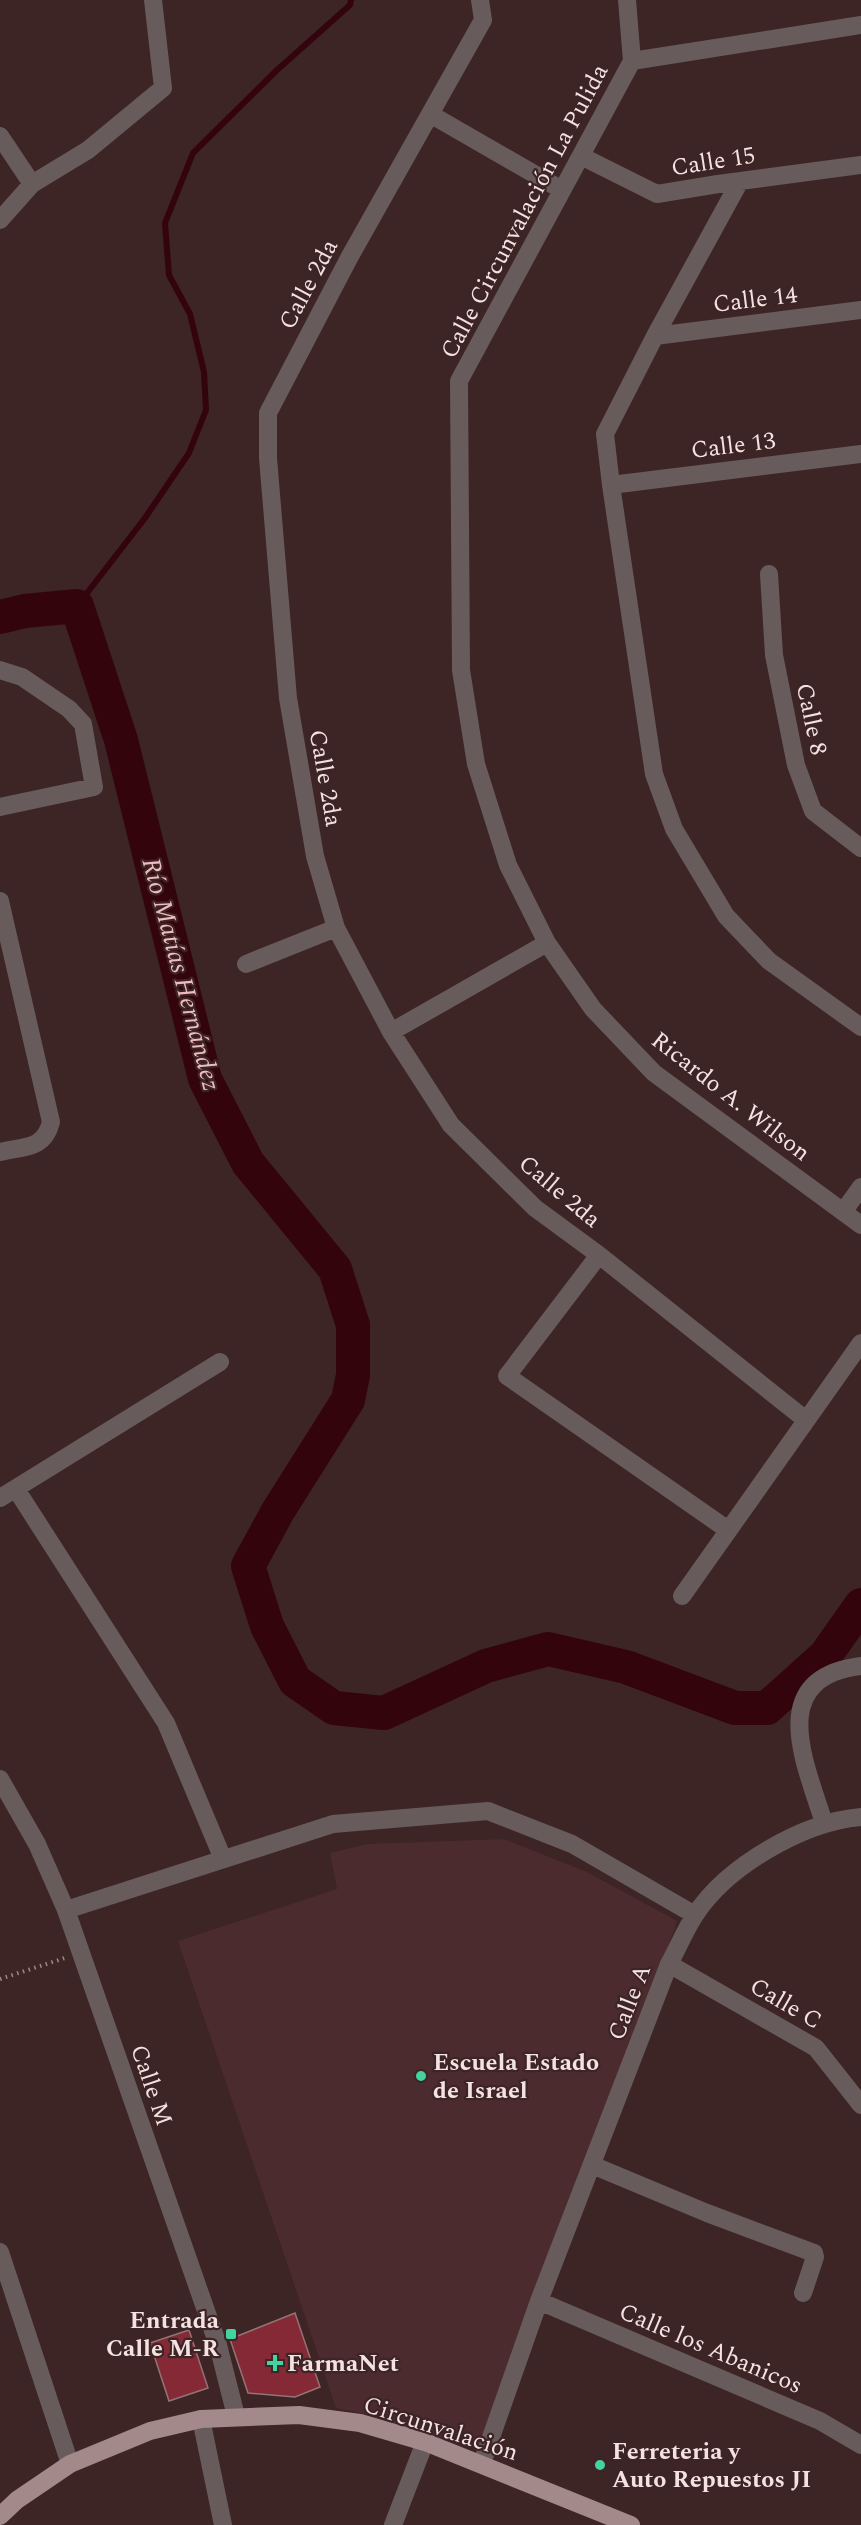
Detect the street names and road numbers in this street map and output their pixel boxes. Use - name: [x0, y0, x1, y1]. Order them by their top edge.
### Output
- street label: Calle Circunvalación La Pulida: [432, 57, 618, 365]
- street label: Calle 15: [668, 138, 758, 186]
- street label: Calle 2da: [270, 233, 348, 336]
- street label: Calle 14: [711, 277, 799, 323]
- street label: Calle 13: [689, 423, 777, 469]
- street label: Calle 8: [786, 680, 836, 759]
- street label: Calle 2da: [299, 727, 351, 830]
- street label: Ricardo A. Wilson: [643, 1023, 818, 1171]
- street label: Calle 2da: [510, 1147, 609, 1237]
- street label: Calle A: [599, 1959, 661, 2046]
- street label: Calle C: [743, 1969, 828, 2039]
- street label: Calle M: [120, 2040, 182, 2131]
- street label: Calle los Abanicos: [613, 2294, 808, 2404]
- street label: Circunvalación: [359, 2387, 523, 2471]

